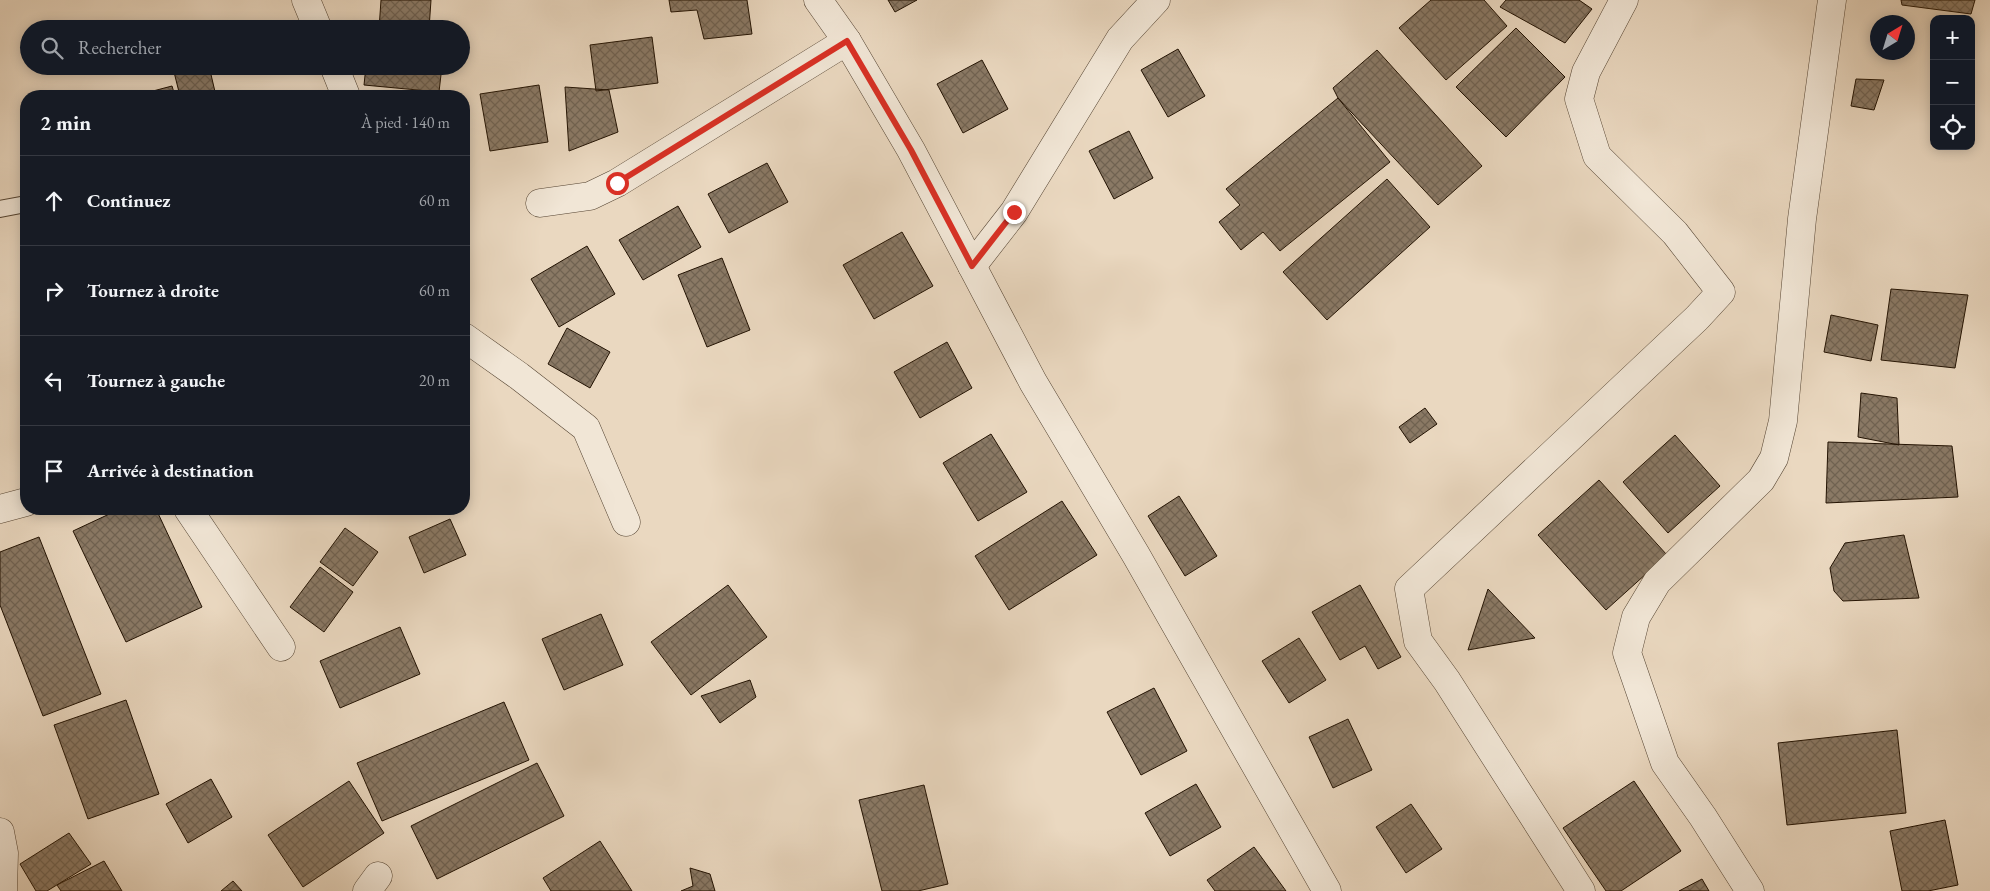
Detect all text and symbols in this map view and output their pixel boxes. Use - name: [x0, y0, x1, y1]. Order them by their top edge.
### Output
- north arrow: [1870, 15, 1915, 60]
- map controls: [1930, 15, 1975, 150]
- button: +: [1930, 15, 1975, 60]
- search box: [20, 20, 470, 75]
- icon: search: [38, 34, 66, 62]
- text: Rechercher: [78, 35, 161, 60]
- button: −: [1930, 60, 1975, 105]
- button: locate: [1930, 105, 1975, 150]
- text: 2 min: [40, 109, 91, 136]
- text: À pied · 140 m: [361, 112, 450, 133]
- route start: [606, 172, 629, 195]
- icon: ahead: [40, 187, 68, 215]
- text: Continuez: [87, 188, 171, 213]
- text: 60 m: [419, 190, 450, 211]
- route end: [1003, 201, 1026, 224]
- icon: right: [40, 277, 68, 305]
- text: Tournez à droite: [87, 278, 219, 303]
- text: 60 m: [419, 280, 450, 301]
- icon: left: [40, 367, 68, 395]
- text: Tournez à gauche: [87, 368, 225, 393]
- text: 20 m: [419, 370, 450, 391]
- icon: arrive: [40, 457, 68, 485]
- text: Arrivée à destination: [87, 458, 254, 483]

